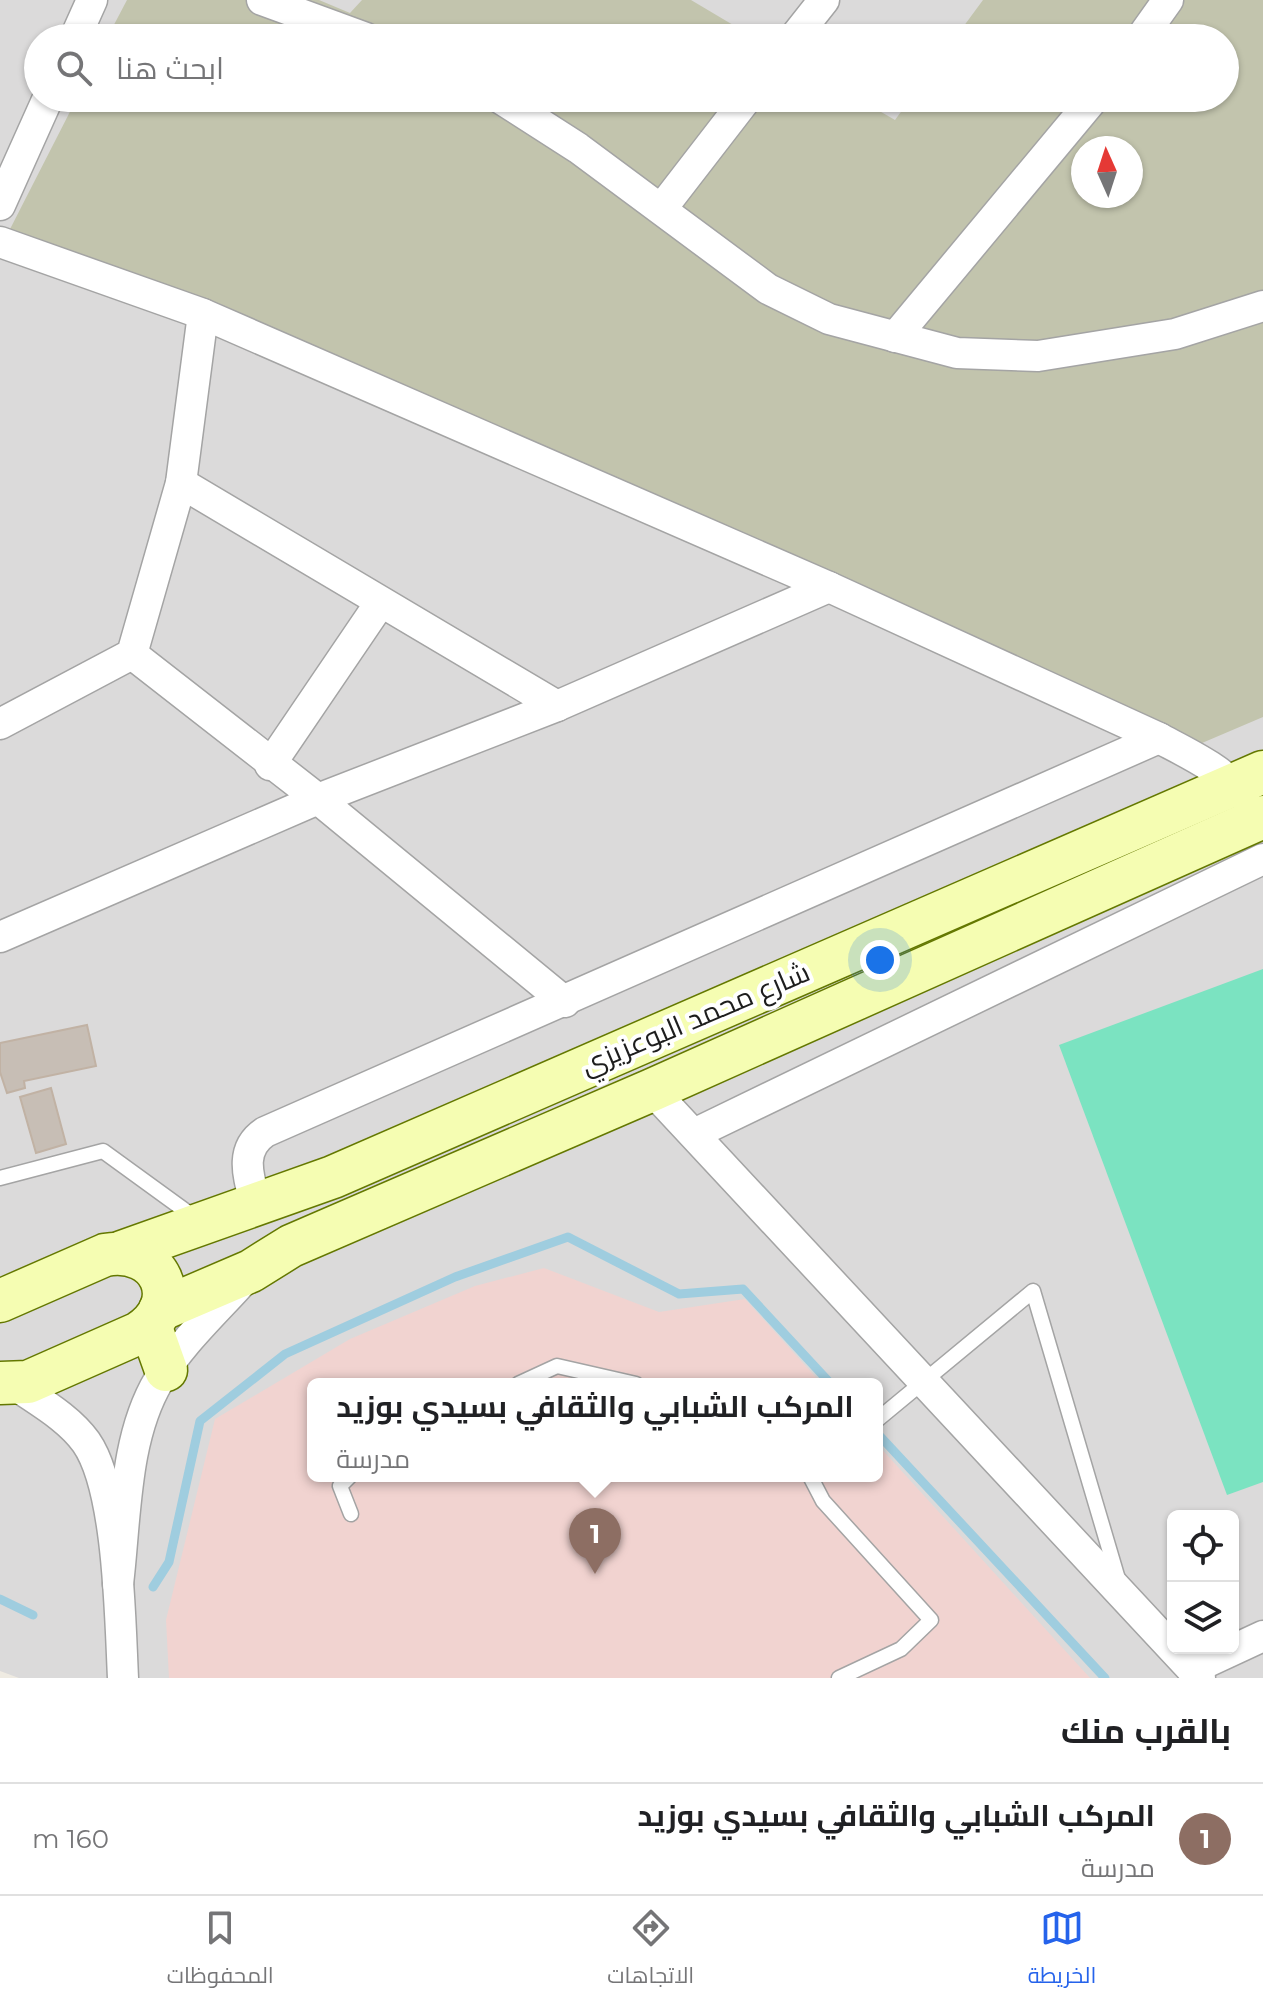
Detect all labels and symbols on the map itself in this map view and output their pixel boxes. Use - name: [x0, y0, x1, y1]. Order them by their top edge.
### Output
- north arrow: [1071, 136, 1143, 208]
- your location: [860, 940, 900, 980]
- street label: شارع محمد البوعزيزي: [575, 954, 817, 1086]
- pin: 1: [569, 1508, 621, 1574]

